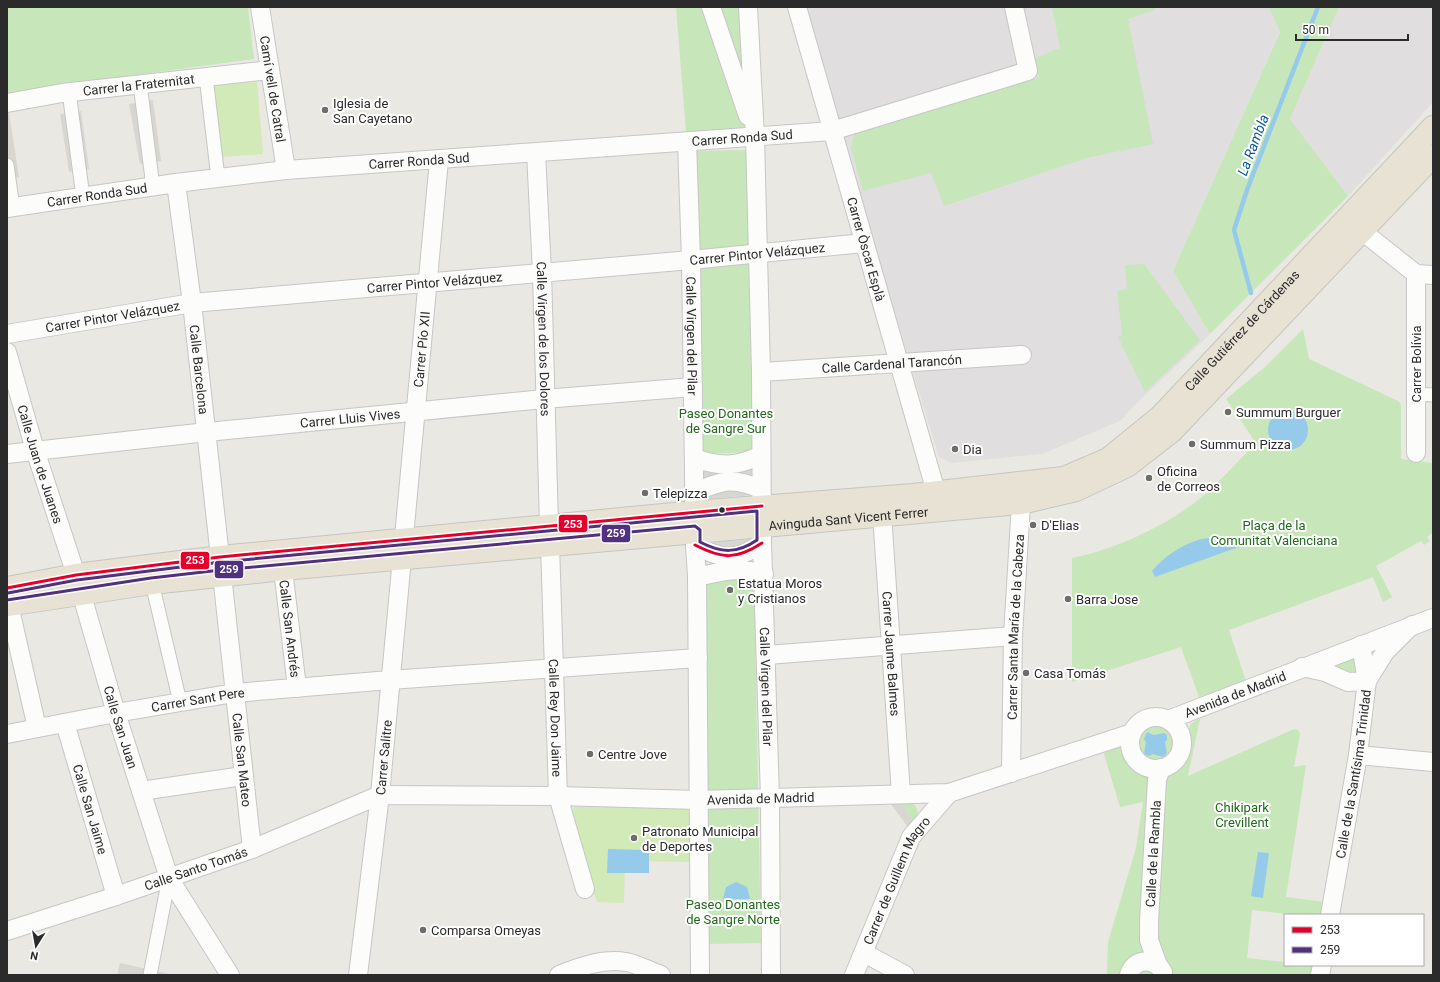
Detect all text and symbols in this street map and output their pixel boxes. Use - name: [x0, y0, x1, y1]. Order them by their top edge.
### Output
- scale bar: [1296, 16, 1408, 42]
- text: 50 m: [1302, 23, 1329, 37]
- street label: Camí vell de Catral: [257, 35, 289, 143]
- street label: Carrer la Fraternitat: [82, 71, 195, 98]
- place label: Iglesia de San Cayetano: [333, 96, 413, 126]
- marker: Iglesia de San Cayetano: [320, 105, 330, 115]
- water label: La Rambla: [1234, 112, 1272, 178]
- street label: Carrer Ronda Sud: [691, 126, 793, 149]
- street label: Carrer Ronda Sud: [368, 149, 470, 172]
- street label: Carrer Ronda Sud: [46, 180, 148, 210]
- street label: Carrer Òscar Esplà: [844, 195, 888, 303]
- street label: Carrer Pintor Velázquez: [689, 239, 826, 268]
- street label: Calle Virgen de los Dolores: [534, 261, 553, 417]
- street label: Calle Gutiérrez de Cárdenas: [1181, 267, 1302, 394]
- street label: Carrer Pintor Velázquez: [366, 269, 503, 295]
- street label: Calle Virgen del Pilar: [684, 276, 700, 396]
- street label: Carrer Pintor Velázquez: [44, 298, 181, 335]
- street label: Carrer Pío XII: [410, 311, 432, 388]
- street label: Calle Barcelona: [187, 324, 212, 415]
- street label: Carrer Bolívia: [1409, 325, 1424, 403]
- street label: Calle Cardenal Tarancón: [821, 351, 962, 376]
- street label: Calle Juan de Juanes: [15, 403, 66, 526]
- place label: Summum Burguer: [1236, 405, 1341, 420]
- street label: Carrer Lluis Vives: [299, 406, 401, 430]
- park label: Paseo Donantes de Sangre Sur: [679, 406, 774, 436]
- marker: Summum Burguer: [1223, 407, 1233, 417]
- place label: Summum Pizza: [1200, 437, 1291, 452]
- marker: Summum Pizza: [1187, 439, 1197, 449]
- place label: Dia: [963, 442, 982, 457]
- marker: Dia: [950, 444, 960, 454]
- place label: Oficina de Correos: [1157, 464, 1220, 494]
- marker: Oficina de Correos: [1144, 473, 1154, 483]
- place label: Telepizza: [653, 486, 708, 501]
- marker: Telepizza: [640, 488, 650, 498]
- street label: Avinguda Sant Vicent Ferrer: [768, 504, 929, 533]
- unlabelled marker: [717, 505, 727, 515]
- line badge: 253: [558, 514, 588, 533]
- text: 253: [564, 518, 582, 531]
- place label: D'Elias: [1041, 518, 1080, 533]
- park label: Plaça de la Comunitat Valenciana: [1210, 518, 1338, 548]
- marker: D'Elias: [1028, 520, 1038, 530]
- line badge: 259: [601, 524, 631, 543]
- text: 259: [607, 527, 625, 540]
- street label: Carrer Santa María de la Cabeza: [1004, 534, 1027, 720]
- line badge: 253: [180, 551, 210, 570]
- text: 253: [186, 554, 204, 567]
- line badge: 259: [214, 560, 244, 579]
- text: 259: [220, 563, 238, 576]
- place label: Estatua Moros y Cristianos: [738, 576, 823, 606]
- street label: Calle San Andrés: [277, 579, 303, 679]
- marker: Estatua Moros y Cristianos: [725, 585, 735, 595]
- street label: Carrer Jaume Balmes: [880, 591, 903, 717]
- place label: Barra Jose: [1076, 592, 1138, 607]
- marker: Barra Jose: [1063, 594, 1073, 604]
- street label: Calle Virgen del Pilar: [757, 627, 776, 747]
- street label: Calle Rey Don Jaime: [546, 659, 565, 777]
- place label: Casa Tomás: [1034, 666, 1106, 681]
- marker: Casa Tomás: [1021, 668, 1031, 678]
- street label: Avenida de Madrid: [1182, 668, 1288, 720]
- street label: Calle San Juan: [101, 684, 141, 770]
- street label: Carrer Sant Pere: [150, 685, 245, 714]
- street label: Calle de la Santísima Trinidad: [1333, 689, 1373, 860]
- street label: Calle San Mateo: [230, 712, 255, 808]
- street label: Carrer Salitre: [373, 719, 394, 796]
- place label: Centre Jove: [598, 747, 667, 762]
- marker: Centre Jove: [585, 749, 595, 759]
- street label: Calle San Jaime: [70, 763, 111, 856]
- street label: Avenida de Madrid: [707, 789, 815, 807]
- street label: Calle de la Rambla: [1142, 800, 1163, 908]
- park label: Chikipark Crevillent: [1215, 800, 1269, 830]
- street label: Carrer de Guillem Magro: [860, 813, 933, 947]
- place label: Patronato Municipal de Deportes: [642, 824, 759, 854]
- marker: Patronato Municipal de Deportes: [629, 833, 639, 843]
- street label: Calle Santo Tomás: [142, 844, 250, 893]
- park label: Paseo Donantes de Sangre Norte: [686, 897, 781, 927]
- legend: [1284, 914, 1424, 966]
- place label: Comparsa Omeyas: [431, 923, 541, 938]
- text: 253: [1320, 923, 1340, 937]
- marker: Comparsa Omeyas: [418, 925, 428, 935]
- north arrow: [16, 926, 56, 966]
- text: 259: [1320, 943, 1340, 957]
- text: N: [29, 948, 39, 962]

